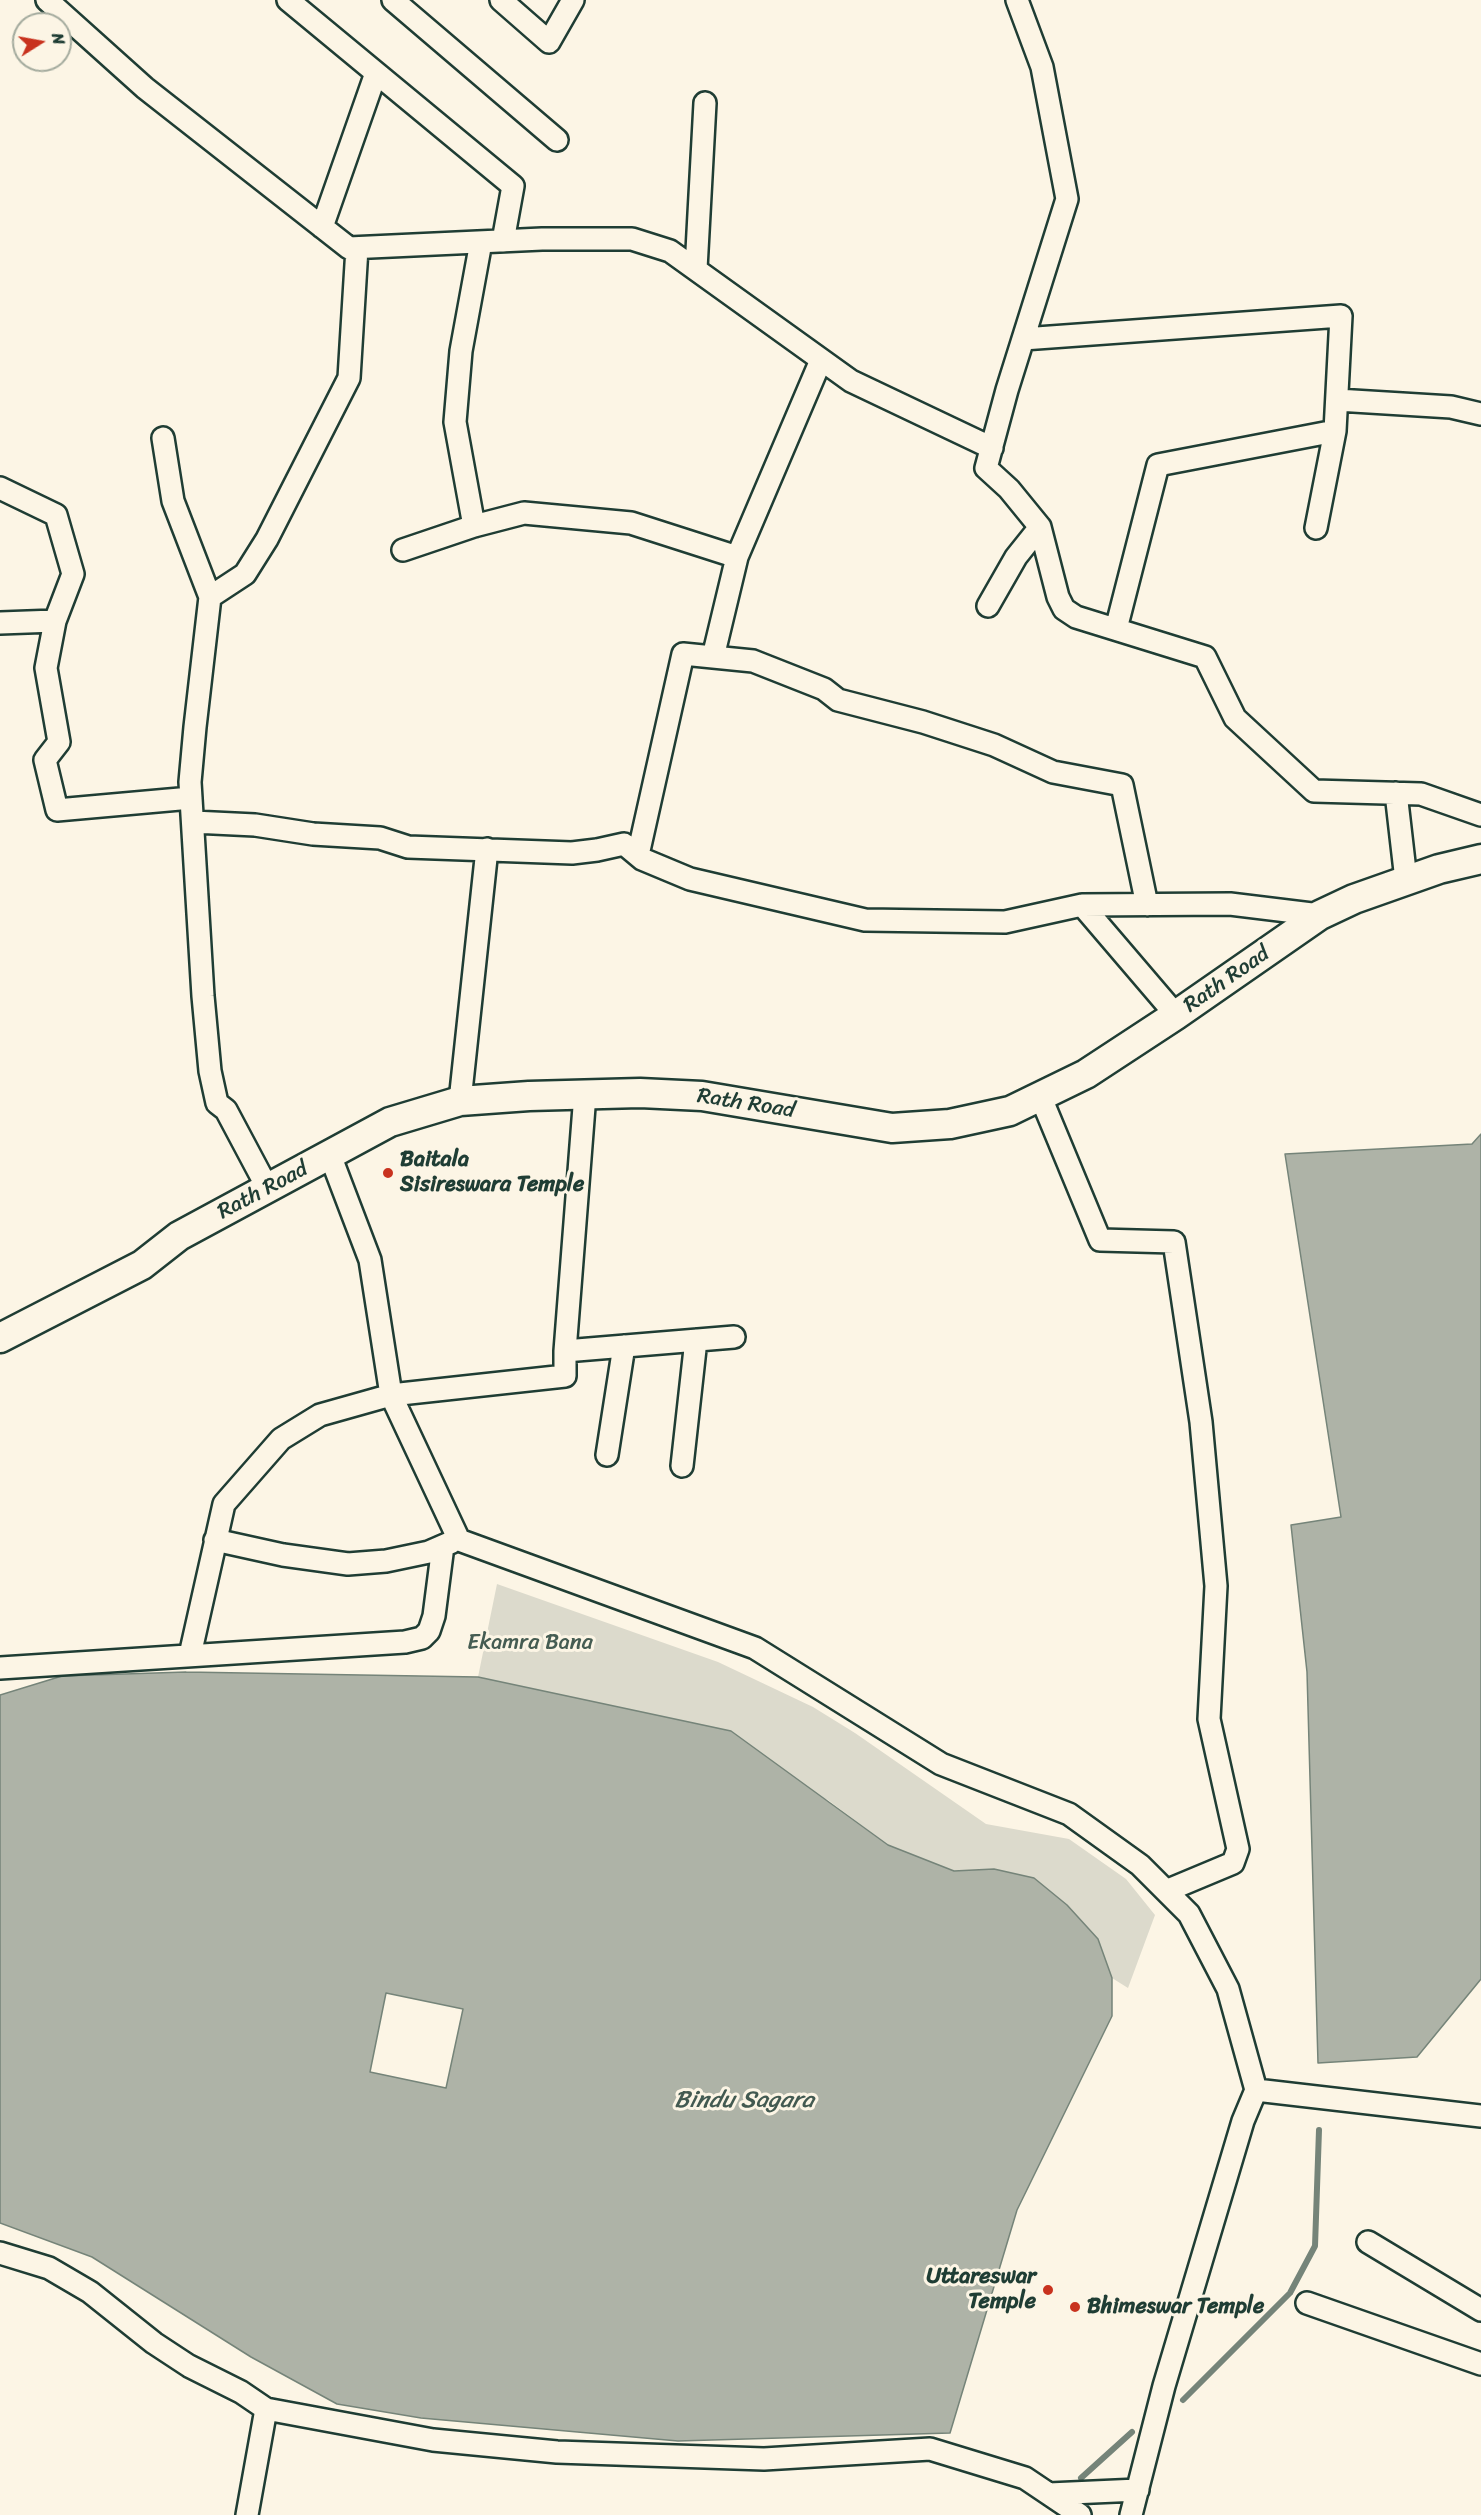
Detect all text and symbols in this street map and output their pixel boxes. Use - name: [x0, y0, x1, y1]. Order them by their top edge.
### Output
- north arrow: [12, 12, 72, 72]
- text: N: [43, 31, 73, 47]
- street label: Rath Road: [1179, 941, 1275, 1019]
- street label: Rath Road: [695, 1083, 797, 1125]
- place label: Baitala Sisireswara Temple: [400, 1147, 584, 1198]
- street label: Rath Road: [213, 1156, 313, 1226]
- marker: Baitala Sisireswara Temple: [381, 1166, 395, 1180]
- park label: Ekamra Bana: [467, 1630, 593, 1656]
- water label: Bindu Sagara: [674, 2087, 814, 2115]
- place label: Uttareswar Temple: [927, 2264, 1036, 2316]
- marker: Uttareswar Temple: [1041, 2283, 1055, 2297]
- place label: Bhimeswar Temple: [1087, 2294, 1264, 2320]
- marker: Bhimeswar Temple: [1068, 2300, 1082, 2314]

